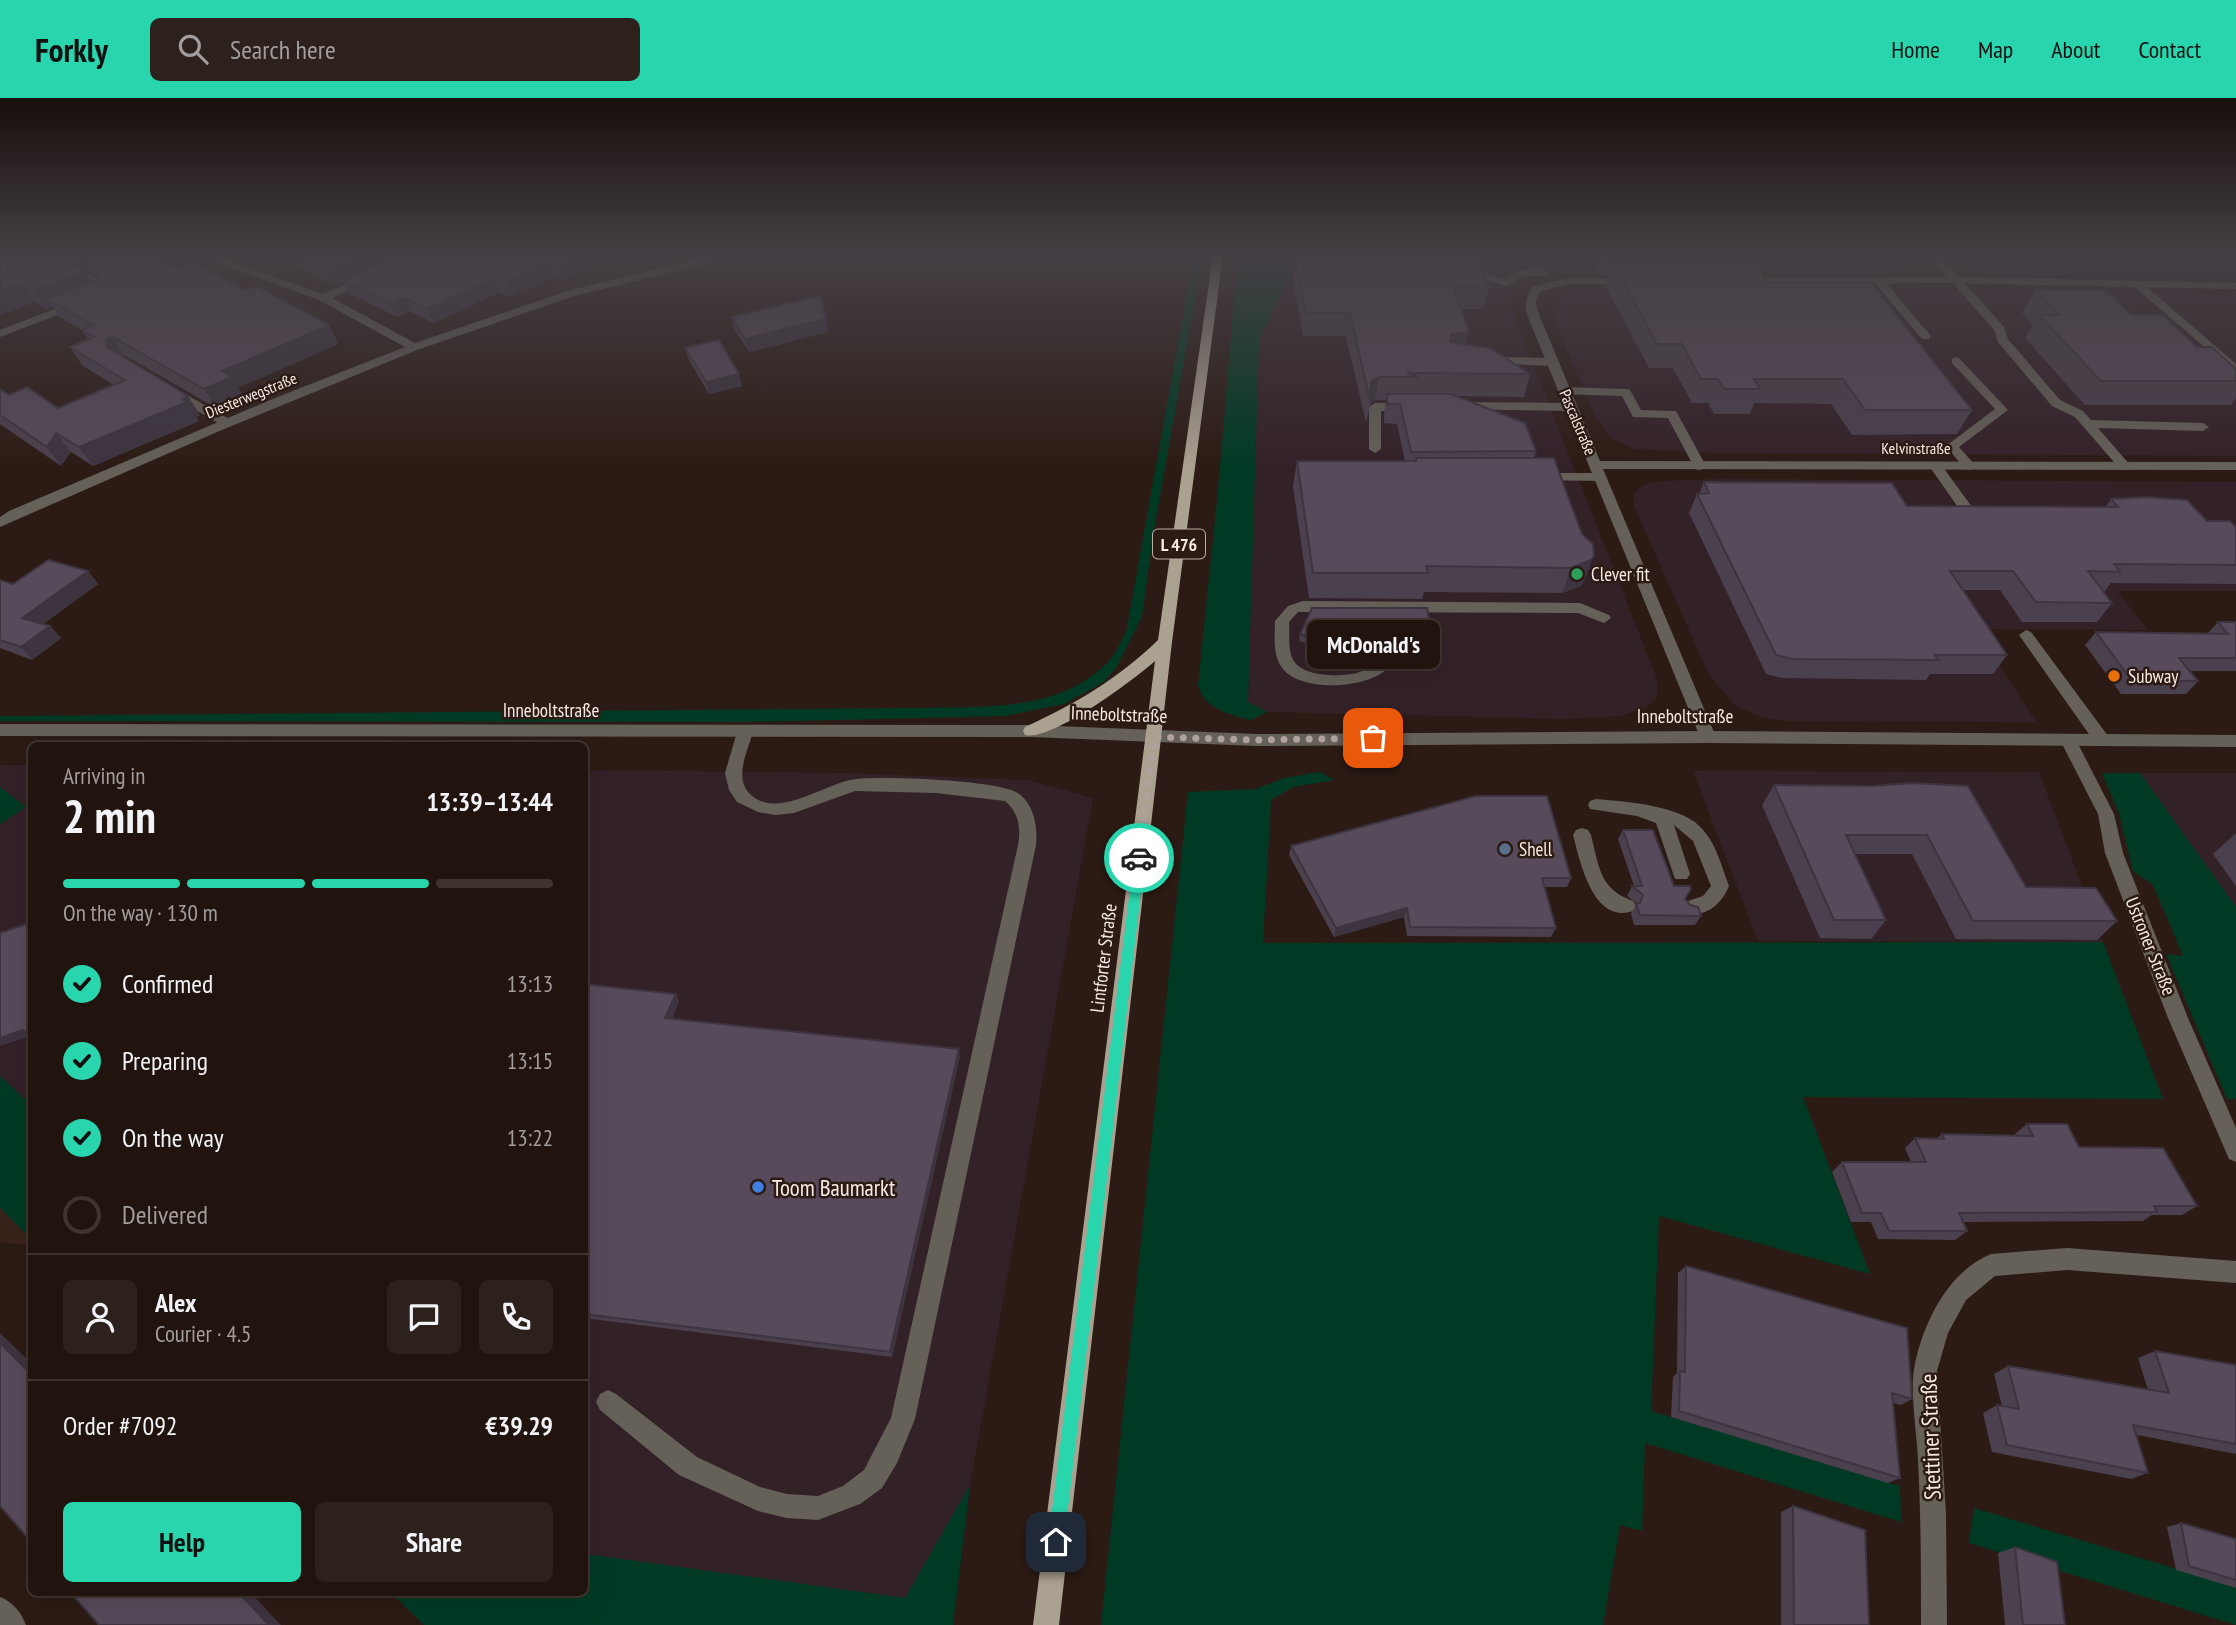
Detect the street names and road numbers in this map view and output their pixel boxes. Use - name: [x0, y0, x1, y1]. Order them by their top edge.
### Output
- street label: Diesterwegstraße: [202, 368, 300, 422]
- street label: Pascalstraße: [1555, 386, 1601, 458]
- street label: Kelvinstraße: [1881, 438, 1951, 458]
- road number: L 476: [1153, 530, 1205, 559]
- street label: Inneboltstraße: [503, 698, 599, 722]
- street label: Inneboltstraße: [1070, 700, 1168, 728]
- street label: Inneboltstraße: [1637, 704, 1733, 728]
- street label: Ustroner Straße: [2120, 893, 2182, 999]
- street label: Lintforter Straße: [1084, 902, 1122, 1014]
- street label: Stettiner Straße: [1913, 1373, 1947, 1501]

